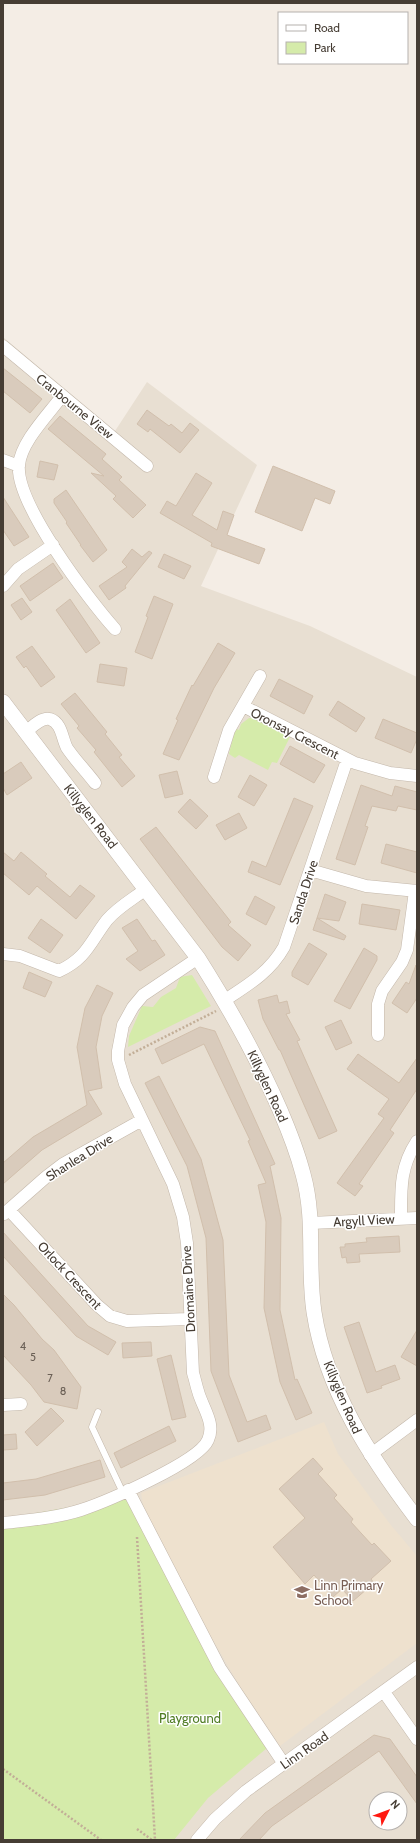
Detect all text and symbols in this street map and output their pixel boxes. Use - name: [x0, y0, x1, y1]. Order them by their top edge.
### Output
- legend: [278, 12, 408, 64]
- text: Road: [314, 20, 340, 35]
- text: Park: [314, 40, 336, 55]
- street label: Cranbourne View: [33, 370, 117, 442]
- street label: Oronsay Crescent: [248, 704, 342, 762]
- street label: Killyglen Road: [61, 781, 121, 851]
- street label: Sanda Drive: [285, 858, 321, 926]
- street label: Killyglen Road: [244, 1048, 292, 1124]
- street label: Shanlea Drive: [43, 1130, 116, 1184]
- street label: Argyll View: [333, 1210, 396, 1230]
- street label: Orlock Crescent: [35, 1238, 106, 1313]
- street label: Dromaine Drive: [178, 1245, 198, 1333]
- house number: 4: [20, 1339, 27, 1353]
- house number: 5: [30, 1350, 36, 1364]
- street label: Killyglen Road: [320, 1358, 366, 1436]
- house number: 7: [47, 1371, 53, 1385]
- house number: 8: [60, 1384, 66, 1398]
- place label: Linn Primary School: [314, 1577, 384, 1608]
- school or university icon: Linn Primary School: [293, 1583, 311, 1601]
- park label: Playground: [159, 1710, 221, 1726]
- street label: Linn Road: [277, 1728, 331, 1772]
- north arrow: [368, 1791, 408, 1831]
- text: N: [388, 1797, 403, 1812]

